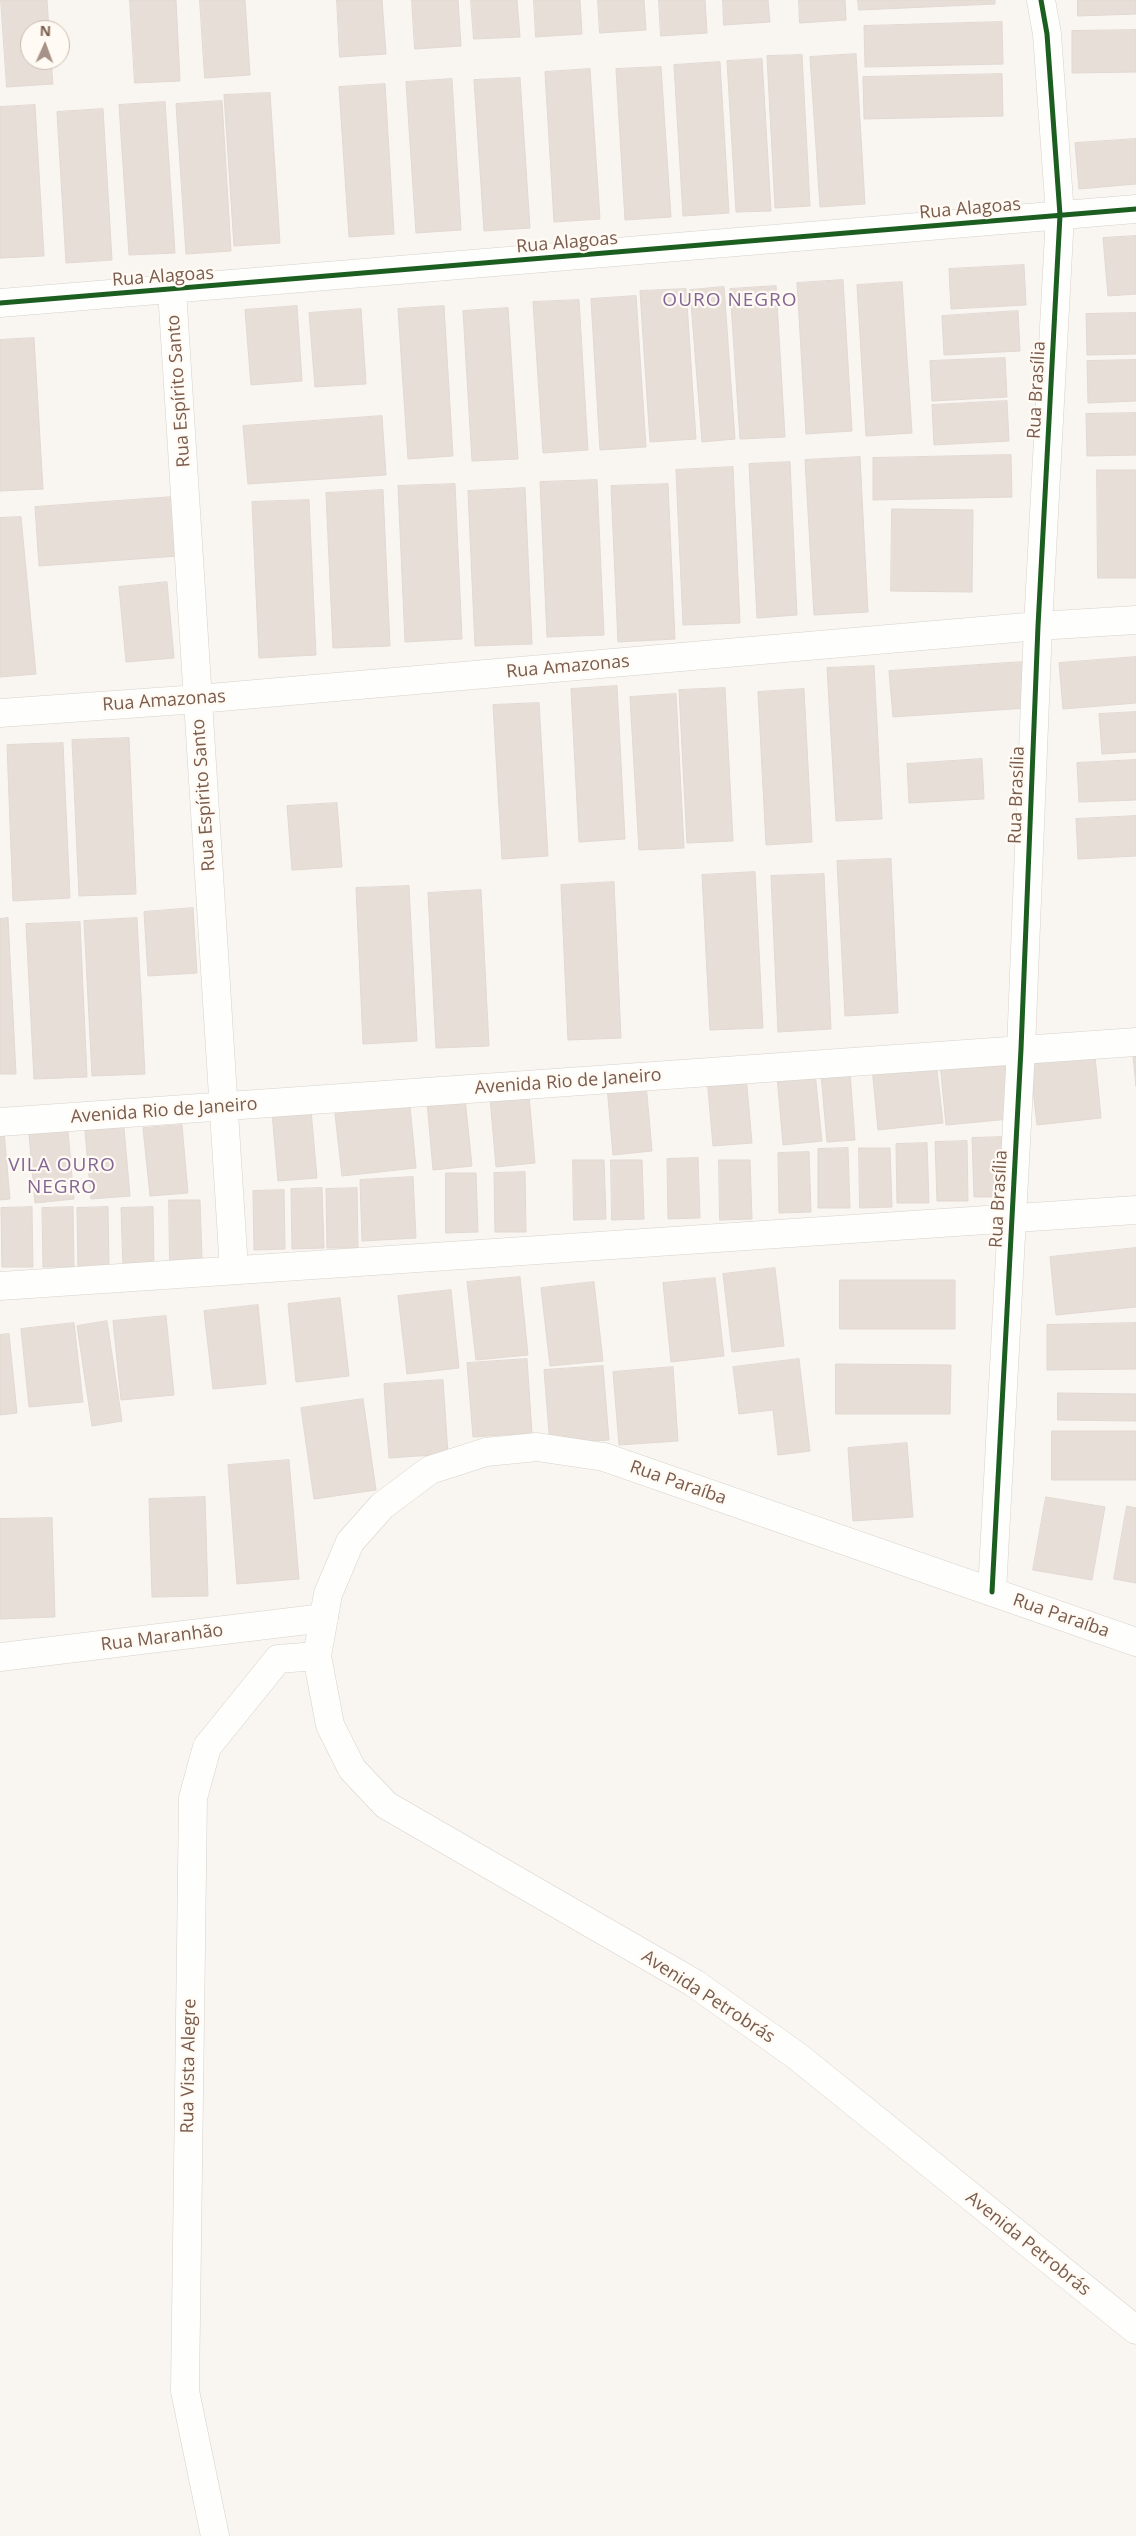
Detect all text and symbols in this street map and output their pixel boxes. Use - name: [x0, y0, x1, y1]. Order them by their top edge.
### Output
- north arrow: [20, 20, 70, 70]
- text: N: [39, 21, 52, 40]
- street label: Rua Alagoas: [918, 194, 1022, 224]
- street label: Rua Alagoas: [515, 228, 619, 258]
- street label: Rua Alagoas: [111, 263, 215, 291]
- district label: OURO NEGRO: [661, 290, 799, 312]
- street label: Rua Espírito Santo: [163, 314, 195, 468]
- street label: Rua Brasília: [1024, 340, 1050, 440]
- street label: Rua Amazonas: [505, 651, 631, 683]
- street label: Rua Amazonas: [102, 686, 226, 716]
- street label: Rua Espírito Santo: [188, 718, 220, 872]
- street label: Rua Brasília: [1004, 746, 1030, 844]
- street label: Avenida Rio de Janeiro: [474, 1065, 662, 1099]
- street label: Avenida Rio de Janeiro: [70, 1094, 258, 1128]
- street label: Rua Brasília: [986, 1149, 1012, 1249]
- district label: VILA OURO NEGRO: [7, 1155, 117, 1199]
- street label: Rua Paraíba: [627, 1456, 729, 1510]
- street label: Rua Paraíba: [1010, 1589, 1112, 1643]
- street label: Rua Maranhão: [100, 1620, 224, 1656]
- street label: Avenida Petrobrás: [637, 1946, 779, 2048]
- street label: Rua Vista Alegre: [177, 1998, 201, 2134]
- street label: Avenida Petrobrás: [961, 2187, 1095, 2301]

